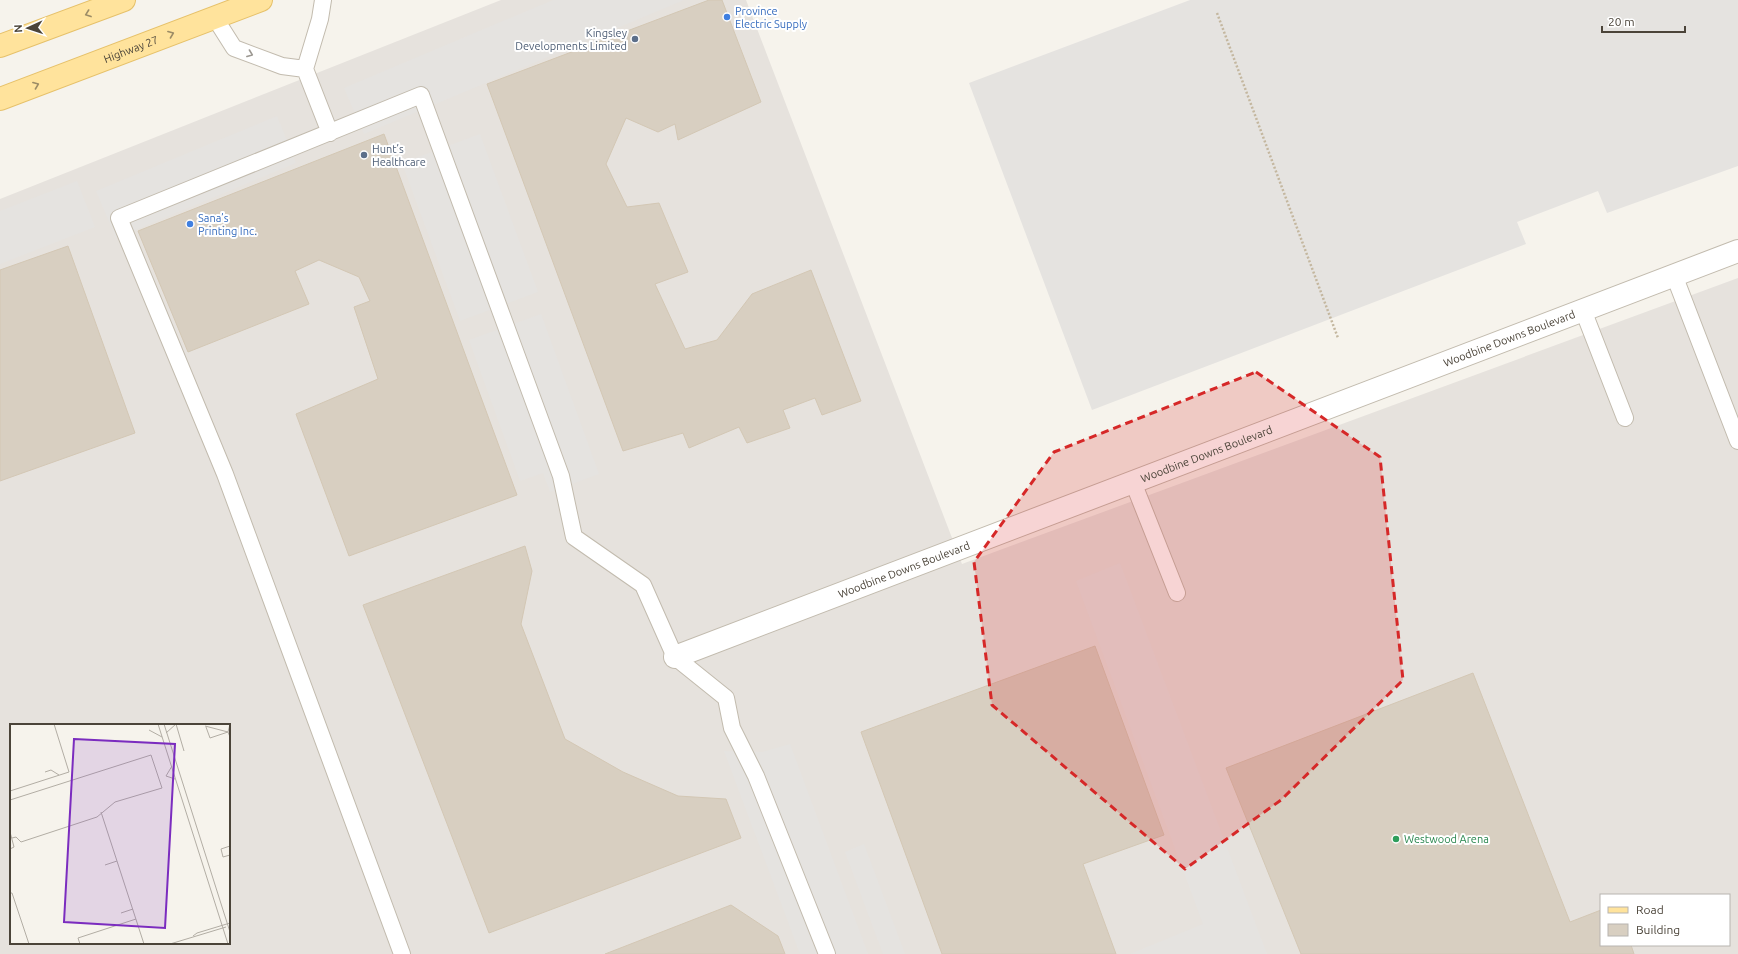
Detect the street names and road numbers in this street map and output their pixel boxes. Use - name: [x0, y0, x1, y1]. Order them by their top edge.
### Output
- street label: Highway 27: [102, 34, 160, 65]
- street label: Woodbine Downs Boulevard: [1442, 308, 1577, 369]
- street label: Woodbine Downs Boulevard: [1139, 423, 1274, 485]
- street label: Woodbine Downs Boulevard: [836, 539, 971, 600]

